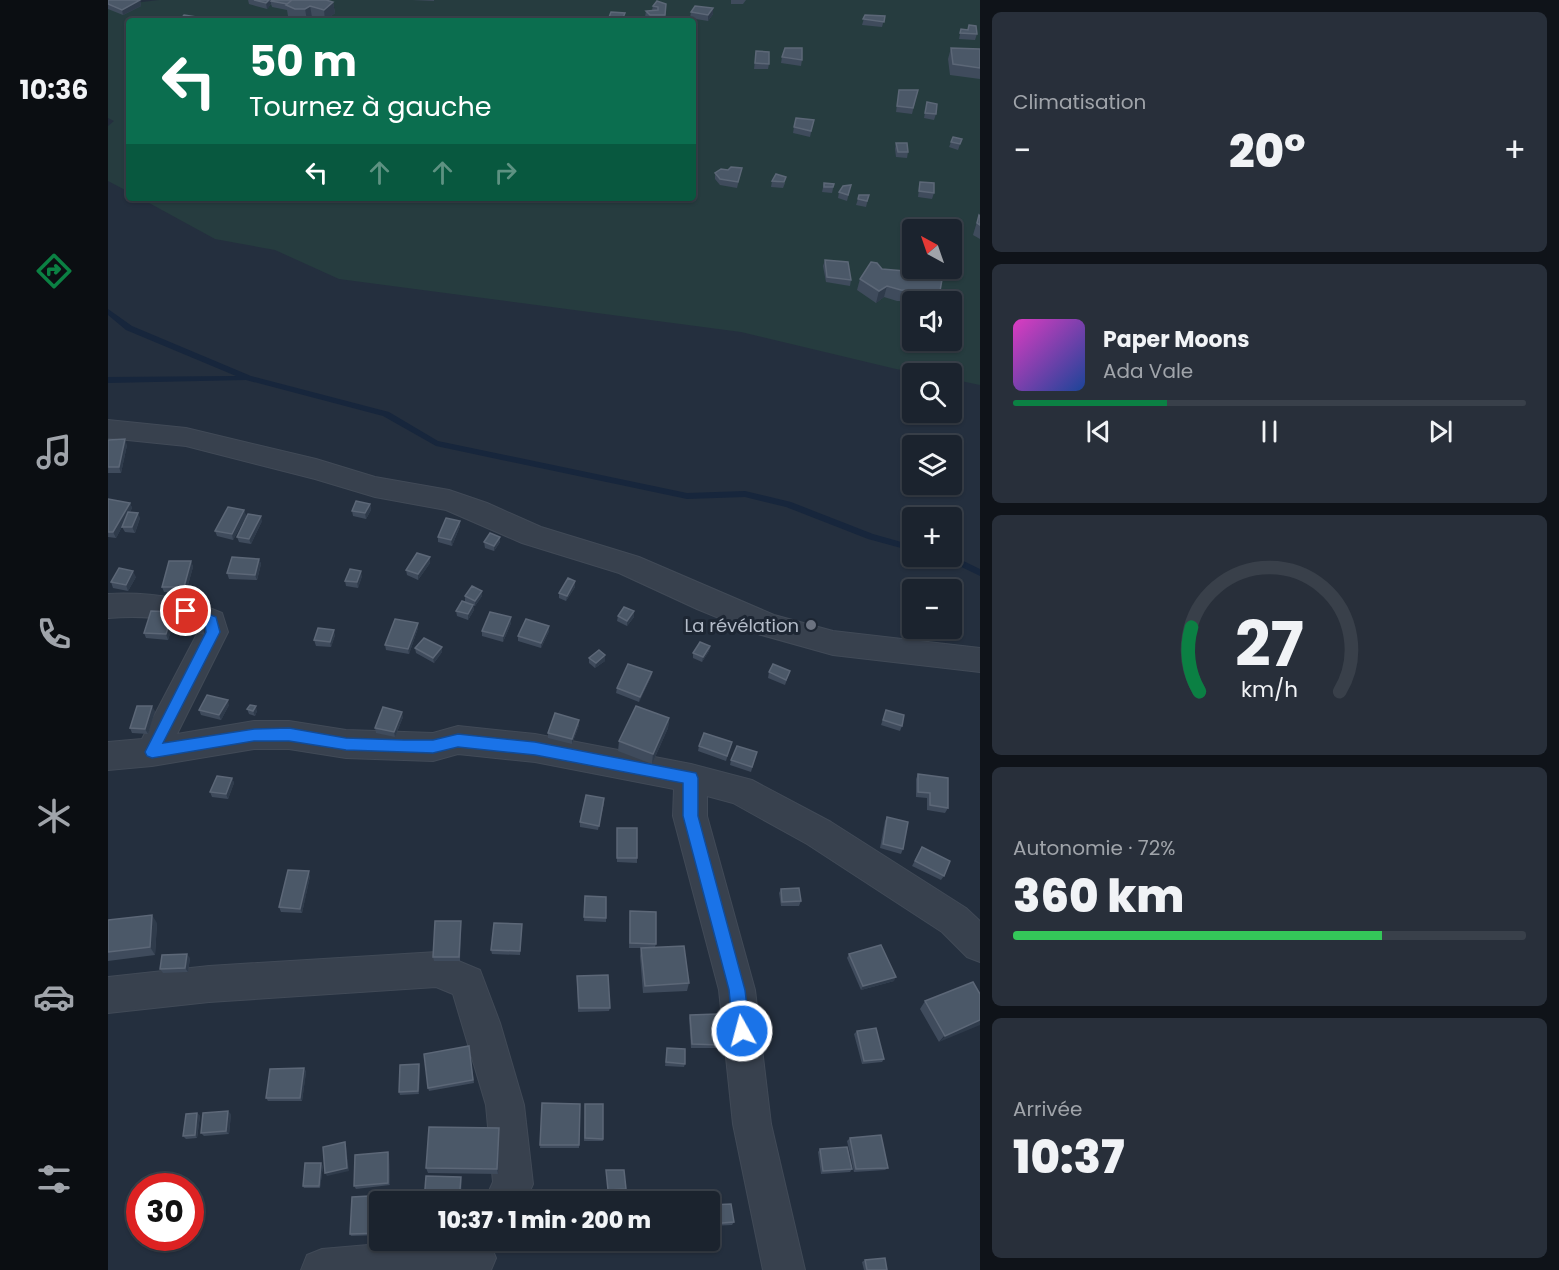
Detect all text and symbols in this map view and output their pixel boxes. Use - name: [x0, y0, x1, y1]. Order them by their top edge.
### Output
- text: 50 m: [249, 32, 357, 91]
- icon: left: [150, 42, 228, 120]
- text: 10:36: [20, 71, 88, 108]
- text: Tournez à gauche: [249, 88, 491, 125]
- text: Climatisation: [1013, 88, 1146, 116]
- text: 20°: [1229, 120, 1306, 183]
- text: −: [1013, 127, 1031, 174]
- text: +: [1503, 127, 1526, 174]
- icon: left: [300, 156, 333, 189]
- icon: ahead: [363, 156, 396, 189]
- icon: ahead: [426, 156, 459, 189]
- icon: right: [489, 156, 522, 189]
- north arrow: [902, 219, 962, 279]
- map controls: [902, 219, 962, 639]
- icon: directions: [33, 250, 75, 292]
- button: sound: [902, 291, 962, 351]
- text: Paper Moons: [1103, 324, 1250, 355]
- text: Ada Vale: [1103, 357, 1193, 385]
- button: search: [902, 363, 962, 423]
- icon: previous: [1082, 415, 1115, 448]
- icon: pause: [1253, 415, 1286, 448]
- icon: next: [1424, 415, 1457, 448]
- icon: music: [33, 431, 75, 473]
- button: layers: [902, 435, 962, 495]
- button: +: [902, 507, 962, 567]
- button: −: [902, 579, 962, 639]
- pin: [160, 585, 211, 636]
- icon: arrive: [169, 594, 202, 627]
- text: 27: [1235, 600, 1304, 688]
- icon: phone: [33, 613, 75, 655]
- place label: La révélation: [685, 613, 799, 638]
- marker: La révélation: [804, 618, 818, 632]
- text: km/h: [1241, 674, 1298, 705]
- icon: climate: [33, 795, 75, 837]
- text: Autonomie · 72%: [1013, 834, 1175, 862]
- text: 360 km: [1013, 865, 1184, 928]
- icon: car: [33, 976, 75, 1018]
- position arrow: [710, 999, 774, 1063]
- text: Arrivée: [1013, 1095, 1082, 1123]
- text: 10:37: [1013, 1126, 1125, 1189]
- icon: filters: [33, 1158, 75, 1200]
- speed limit sign: 30: [126, 1173, 204, 1251]
- text: 10:37 · 1 min · 200 m: [438, 1205, 651, 1236]

